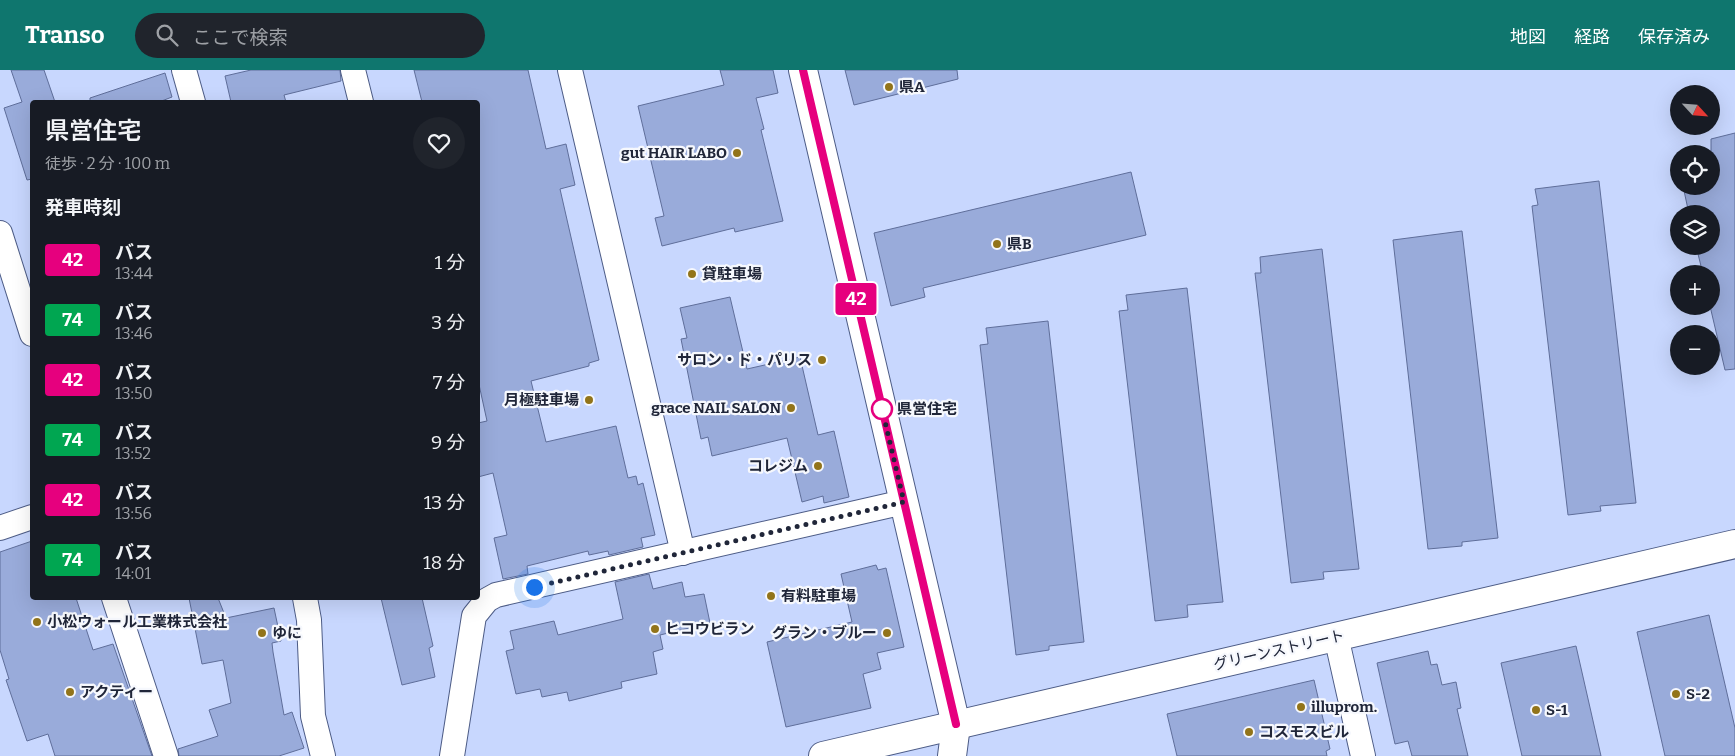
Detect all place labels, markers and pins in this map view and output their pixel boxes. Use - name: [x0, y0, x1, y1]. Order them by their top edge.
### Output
- place label: 県A: [899, 78, 925, 96]
- marker: 県A: [883, 81, 895, 93]
- place label: gut HAIR LABO: [621, 144, 727, 162]
- marker: gut HAIR LABO: [731, 147, 743, 159]
- place label: 県B: [1007, 235, 1032, 253]
- marker: 県B: [991, 238, 1003, 250]
- place label: 貸駐車場: [702, 265, 762, 283]
- marker: 貸駐車場: [686, 268, 698, 280]
- place label: サロン・ド・パリス: [677, 351, 812, 369]
- marker: サロン・ド・パリス: [816, 354, 828, 366]
- place label: 月極駐車場: [504, 391, 579, 409]
- marker: 月極駐車場: [583, 394, 595, 406]
- marker: 県営住宅: [871, 398, 893, 420]
- place label: grace NAIL SALON: [651, 399, 781, 417]
- place label: 県営住宅: [897, 400, 957, 418]
- marker: grace NAIL SALON: [785, 402, 797, 414]
- place label: コレジム: [748, 457, 808, 475]
- marker: コレジム: [812, 460, 824, 472]
- place label: 有料駐車場: [781, 587, 856, 605]
- marker: 有料駐車場: [765, 590, 777, 602]
- place label: 小松ウォール工業株式会社: [47, 613, 227, 631]
- marker: 小松ウォール工業株式会社: [31, 616, 43, 628]
- place label: ヒコウビラン: [665, 620, 754, 638]
- marker: ヒコウビラン: [649, 623, 661, 635]
- place label: ゆに: [272, 624, 302, 642]
- place label: グラン・ブルー: [772, 624, 877, 642]
- marker: ゆに: [256, 627, 268, 639]
- marker: グラン・ブルー: [881, 627, 893, 639]
- place label: アクティー: [80, 683, 153, 701]
- place label: S-2: [1686, 685, 1710, 703]
- marker: アクティー: [64, 686, 76, 698]
- marker: S-2: [1670, 688, 1682, 700]
- place label: illuprom.: [1311, 698, 1377, 716]
- marker: illuprom.: [1295, 701, 1307, 713]
- place label: S-1: [1546, 701, 1568, 719]
- marker: S-1: [1530, 704, 1542, 716]
- place label: コスモスビル: [1259, 723, 1349, 741]
- marker: コスモスビル: [1243, 726, 1255, 738]

